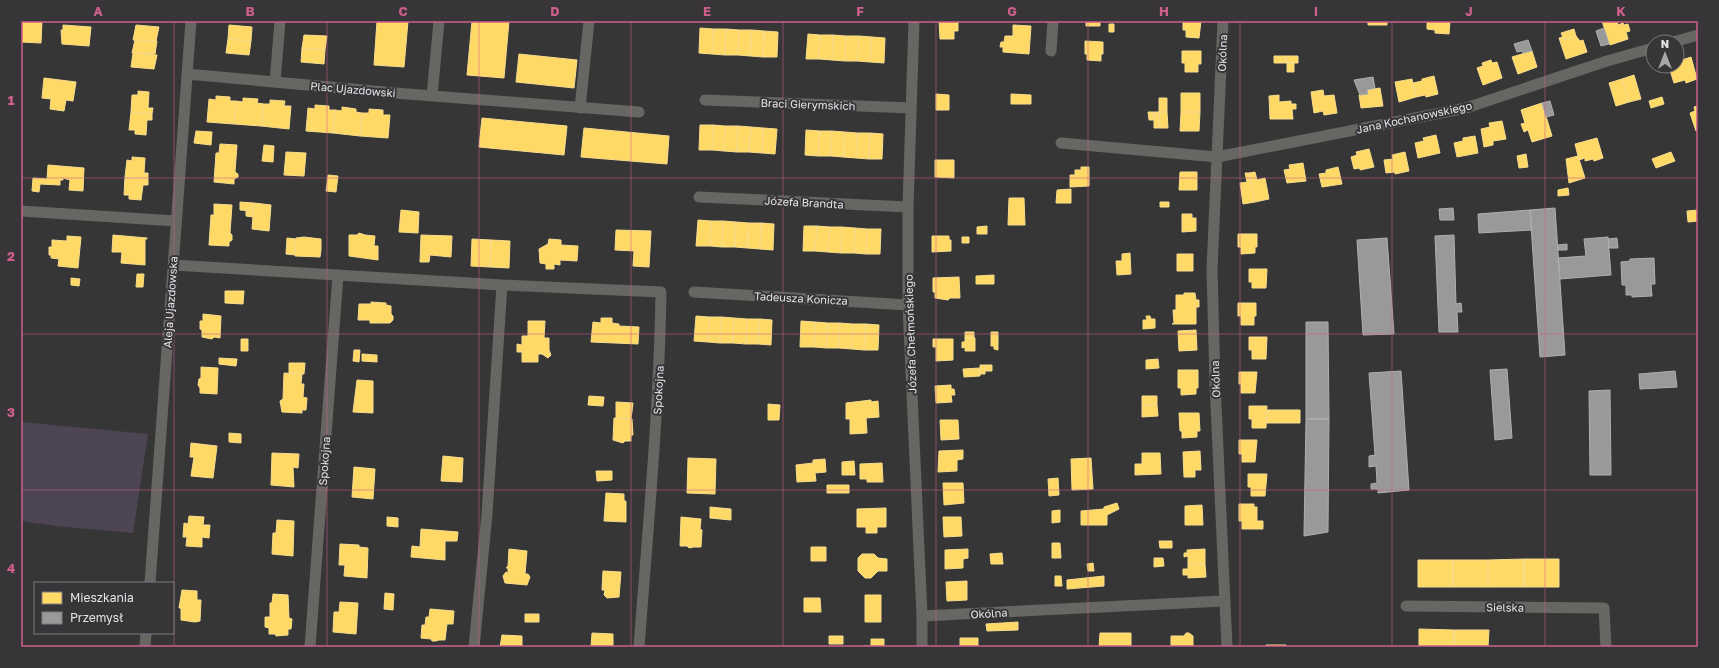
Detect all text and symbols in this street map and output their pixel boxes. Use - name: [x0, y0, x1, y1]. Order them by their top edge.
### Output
- text: A: [93, 3, 103, 19]
- text: B: [245, 3, 255, 19]
- text: C: [398, 3, 408, 19]
- text: D: [550, 3, 560, 19]
- text: E: [703, 3, 711, 19]
- text: F: [856, 3, 864, 19]
- text: G: [1007, 3, 1017, 19]
- text: H: [1159, 3, 1169, 19]
- text: I: [1314, 3, 1318, 19]
- text: J: [1465, 3, 1473, 19]
- text: K: [1616, 3, 1626, 19]
- street label: Okólna: [1215, 34, 1229, 72]
- north arrow: [1645, 34, 1685, 74]
- text: N: [1661, 37, 1669, 50]
- street label: Plac Ujazdowski: [310, 79, 396, 99]
- text: 1: [8, 92, 15, 108]
- street label: Braci Gierymskich: [760, 96, 856, 112]
- street label: Jana Kochanowskiego: [1355, 98, 1473, 136]
- street label: Józefa Brandta: [764, 193, 844, 211]
- text: 2: [7, 248, 15, 264]
- street label: Aleja Ujazdowska: [160, 256, 180, 348]
- street label: Józefa Chełmońskiego: [901, 274, 919, 394]
- street label: Tadeusza Konicza: [754, 289, 848, 307]
- street label: Okólna: [1208, 360, 1222, 398]
- street label: Spokojna: [650, 365, 666, 415]
- text: 3: [7, 404, 15, 420]
- street label: Spokojna: [316, 436, 332, 486]
- text: 4: [7, 560, 15, 576]
- legend: [34, 582, 174, 634]
- text: Mieszkania: [70, 590, 134, 605]
- street label: Sielska: [1486, 600, 1524, 614]
- street label: Okólna: [970, 606, 1008, 620]
- text: Przemysł: [70, 610, 123, 625]

